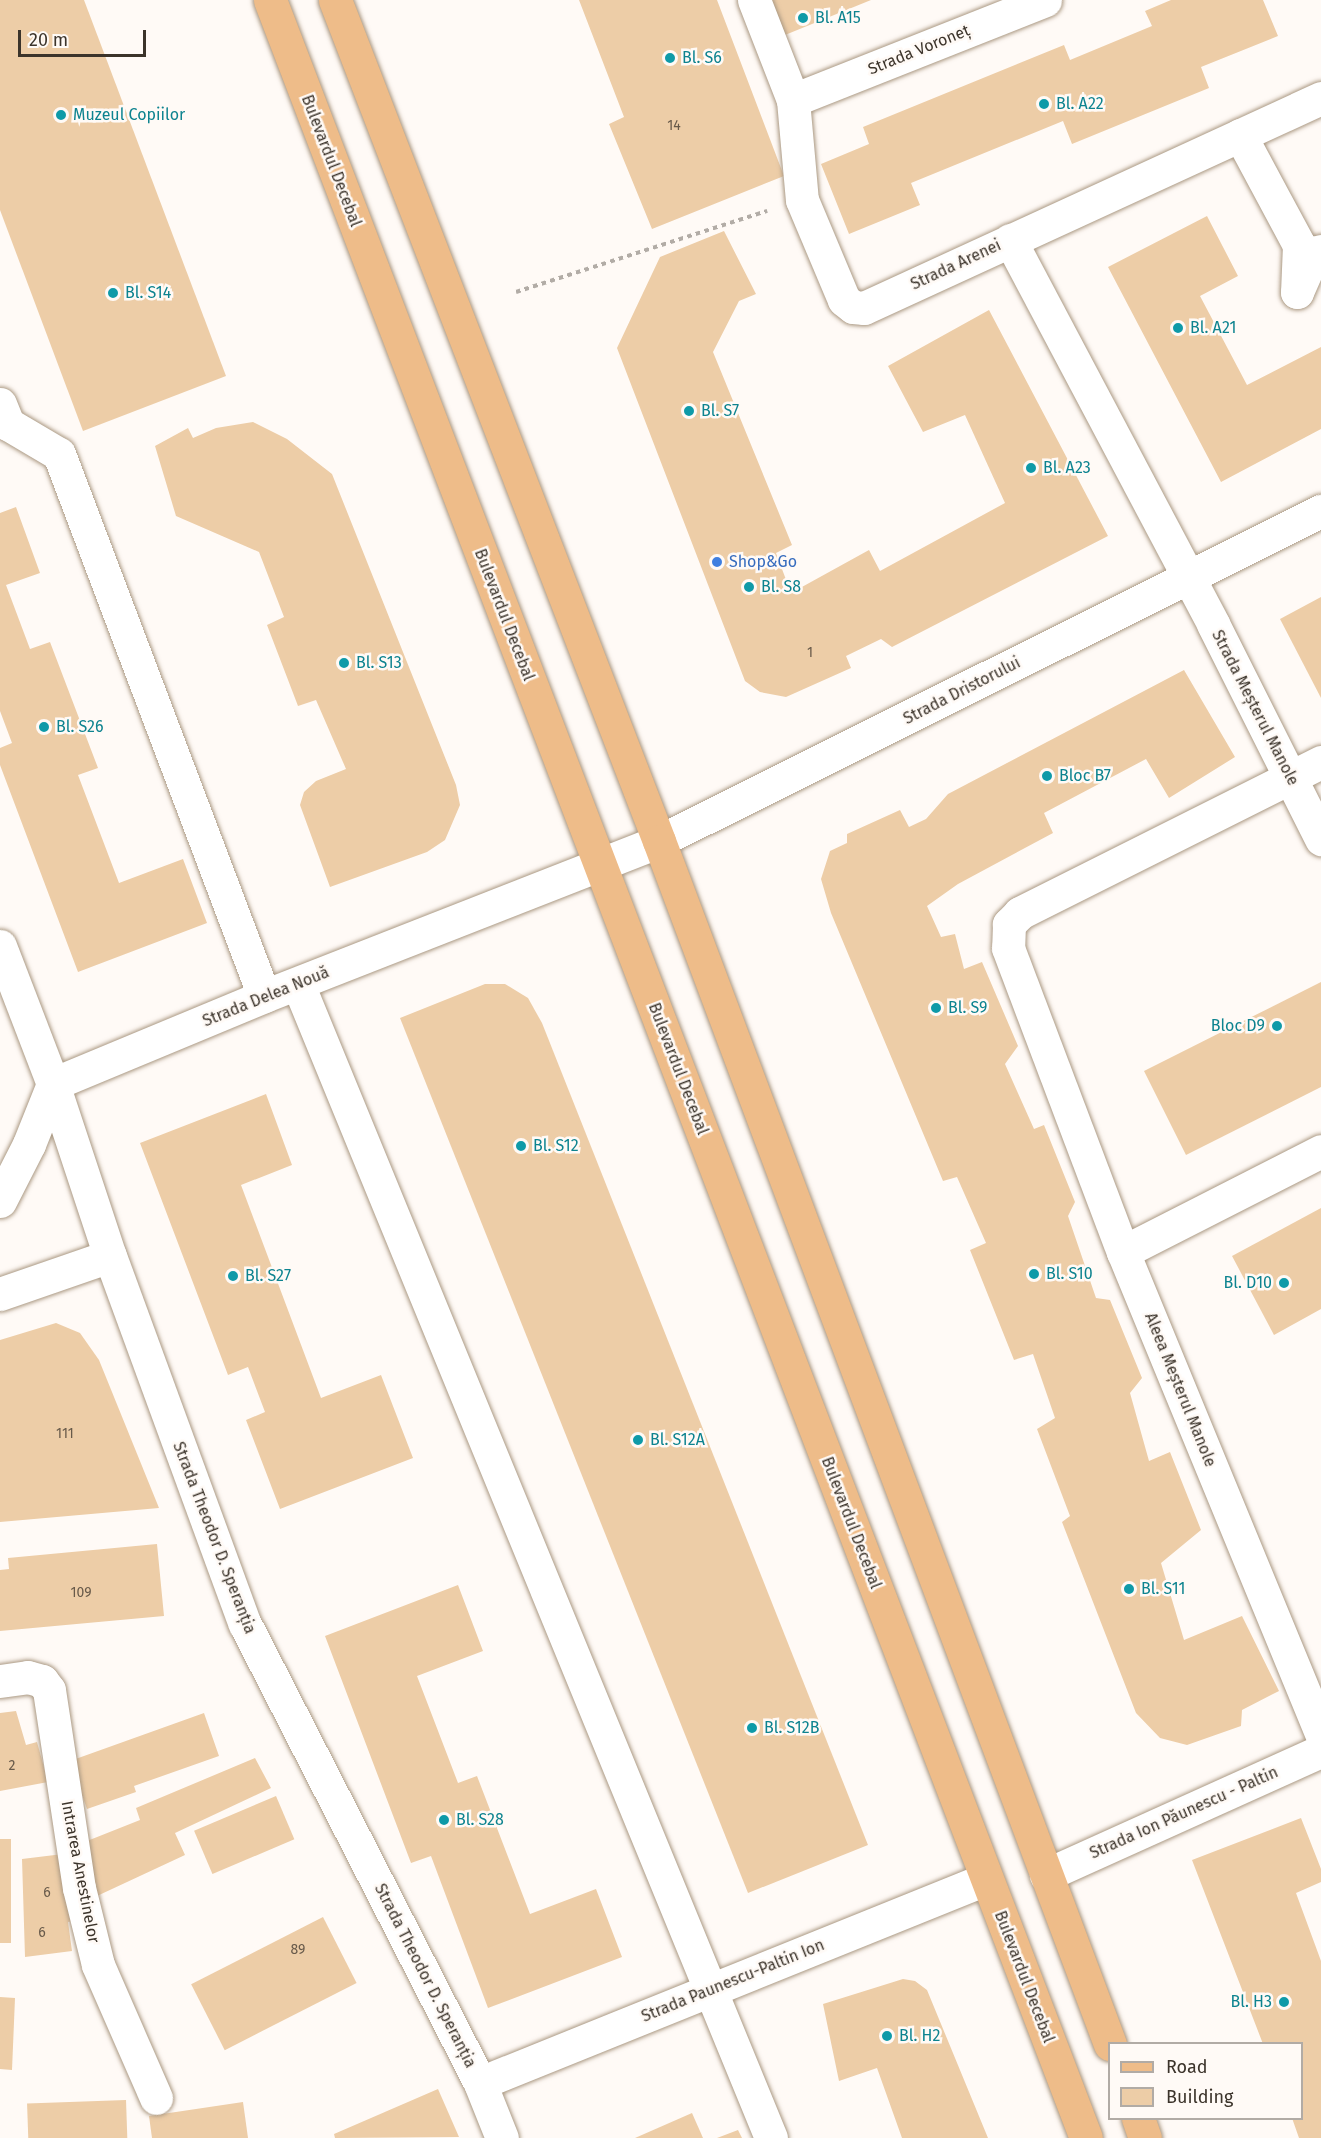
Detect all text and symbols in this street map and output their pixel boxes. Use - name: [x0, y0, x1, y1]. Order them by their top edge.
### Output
- place label: Bl. A15: [815, 8, 861, 28]
- marker: Bl. A15: [796, 11, 810, 25]
- scale bar: [21, 18, 148, 56]
- street label: Strada Voroneț: [865, 21, 973, 79]
- text: 20 m: [29, 29, 68, 51]
- place label: Bl. S6: [682, 48, 722, 68]
- marker: Bl. S6: [663, 51, 677, 65]
- street label: Bulevardul Decebal: [297, 92, 365, 230]
- place label: Bl. A22: [1056, 94, 1104, 114]
- marker: Bl. A22: [1037, 97, 1051, 111]
- place label: Muzeul Copiilor: [73, 105, 185, 125]
- marker: Muzeul Copiilor: [54, 108, 68, 122]
- house number: 14: [667, 118, 681, 134]
- street label: Strada Arenei: [908, 236, 1004, 294]
- place label: Bl. S14: [125, 283, 171, 303]
- marker: Bl. S14: [106, 286, 120, 300]
- place label: Bl. A21: [1190, 318, 1236, 338]
- marker: Bl. A21: [1171, 321, 1185, 335]
- place label: Bl. S7: [701, 401, 739, 421]
- marker: Bl. S7: [682, 404, 696, 418]
- place label: Bl. A23: [1043, 458, 1091, 478]
- marker: Bl. A23: [1024, 461, 1038, 475]
- street label: Bulevardul Decebal: [470, 546, 538, 684]
- place label: Shop&Go: [729, 552, 797, 572]
- marker: Shop&Go: [710, 555, 724, 569]
- place label: Bl. S8: [761, 577, 801, 597]
- marker: Bl. S8: [742, 580, 756, 594]
- street label: Strada Meșterul Manole: [1207, 627, 1303, 789]
- house number: 1: [807, 645, 813, 661]
- place label: Bl. S13: [356, 653, 402, 673]
- street label: Strada Dristorului: [900, 653, 1024, 729]
- marker: Bl. S13: [337, 656, 351, 670]
- place label: Bl. S26: [56, 717, 104, 737]
- marker: Bl. S26: [37, 720, 51, 734]
- place label: Bloc B7: [1059, 766, 1111, 786]
- marker: Bloc B7: [1040, 769, 1054, 783]
- street label: Strada Delea Nouă: [200, 963, 332, 1031]
- place label: Bl. S9: [948, 998, 987, 1018]
- street label: Bulevardul Decebal: [644, 1000, 712, 1138]
- marker: Bl. S9: [929, 1001, 943, 1015]
- place label: Bloc D9: [1211, 1016, 1265, 1036]
- marker: Bloc D9: [1270, 1019, 1284, 1033]
- place label: Bl. S12: [533, 1136, 579, 1156]
- marker: Bl. S12: [514, 1139, 528, 1153]
- place label: Bl. S10: [1046, 1264, 1093, 1284]
- place label: Bl. S27: [245, 1266, 291, 1286]
- marker: Bl. S10: [1027, 1267, 1041, 1281]
- marker: Bl. S27: [226, 1269, 240, 1283]
- place label: Bl. D10: [1223, 1273, 1272, 1293]
- marker: Bl. D10: [1277, 1276, 1291, 1290]
- street label: Aleea Meșterul Manole: [1140, 1310, 1220, 1470]
- house number: 111: [56, 1426, 74, 1442]
- place label: Bl. S12A: [650, 1430, 705, 1450]
- marker: Bl. S12A: [631, 1433, 645, 1447]
- street label: Strada Theodor D. Speranția: [168, 1439, 260, 1637]
- street label: Bulevardul Decebal: [817, 1454, 885, 1592]
- place label: Bl. S11: [1141, 1579, 1185, 1599]
- marker: Bl. S11: [1122, 1582, 1136, 1596]
- house number: 109: [70, 1585, 92, 1601]
- place label: Bl. S12B: [764, 1718, 819, 1738]
- marker: Bl. S12B: [745, 1721, 759, 1735]
- house number: 2: [9, 1758, 15, 1774]
- street label: Strada Ion Păunescu - Paltin: [1087, 1763, 1281, 1863]
- street label: Intrarea Anestinelor: [57, 1799, 103, 1945]
- place label: Bl. S28: [456, 1810, 504, 1830]
- marker: Bl. S28: [437, 1813, 451, 1827]
- street label: Strada Theodor D. Speranția: [370, 1881, 480, 2071]
- house number: 6: [43, 1885, 51, 1901]
- street label: Bulevardul Decebal: [990, 1908, 1058, 2046]
- house number: 6: [38, 1925, 46, 1941]
- street label: Strada Paunescu-Paltin Ion: [639, 1935, 827, 2027]
- house number: 89: [291, 1942, 305, 1958]
- place label: Bl. H3: [1231, 1992, 1272, 2012]
- marker: Bl. H3: [1277, 1995, 1291, 2009]
- place label: Bl. H2: [899, 2026, 940, 2046]
- marker: Bl. H2: [880, 2029, 894, 2043]
- legend: [1108, 2042, 1303, 2120]
- text: Road: [1166, 2056, 1208, 2078]
- text: Building: [1166, 2086, 1233, 2108]

